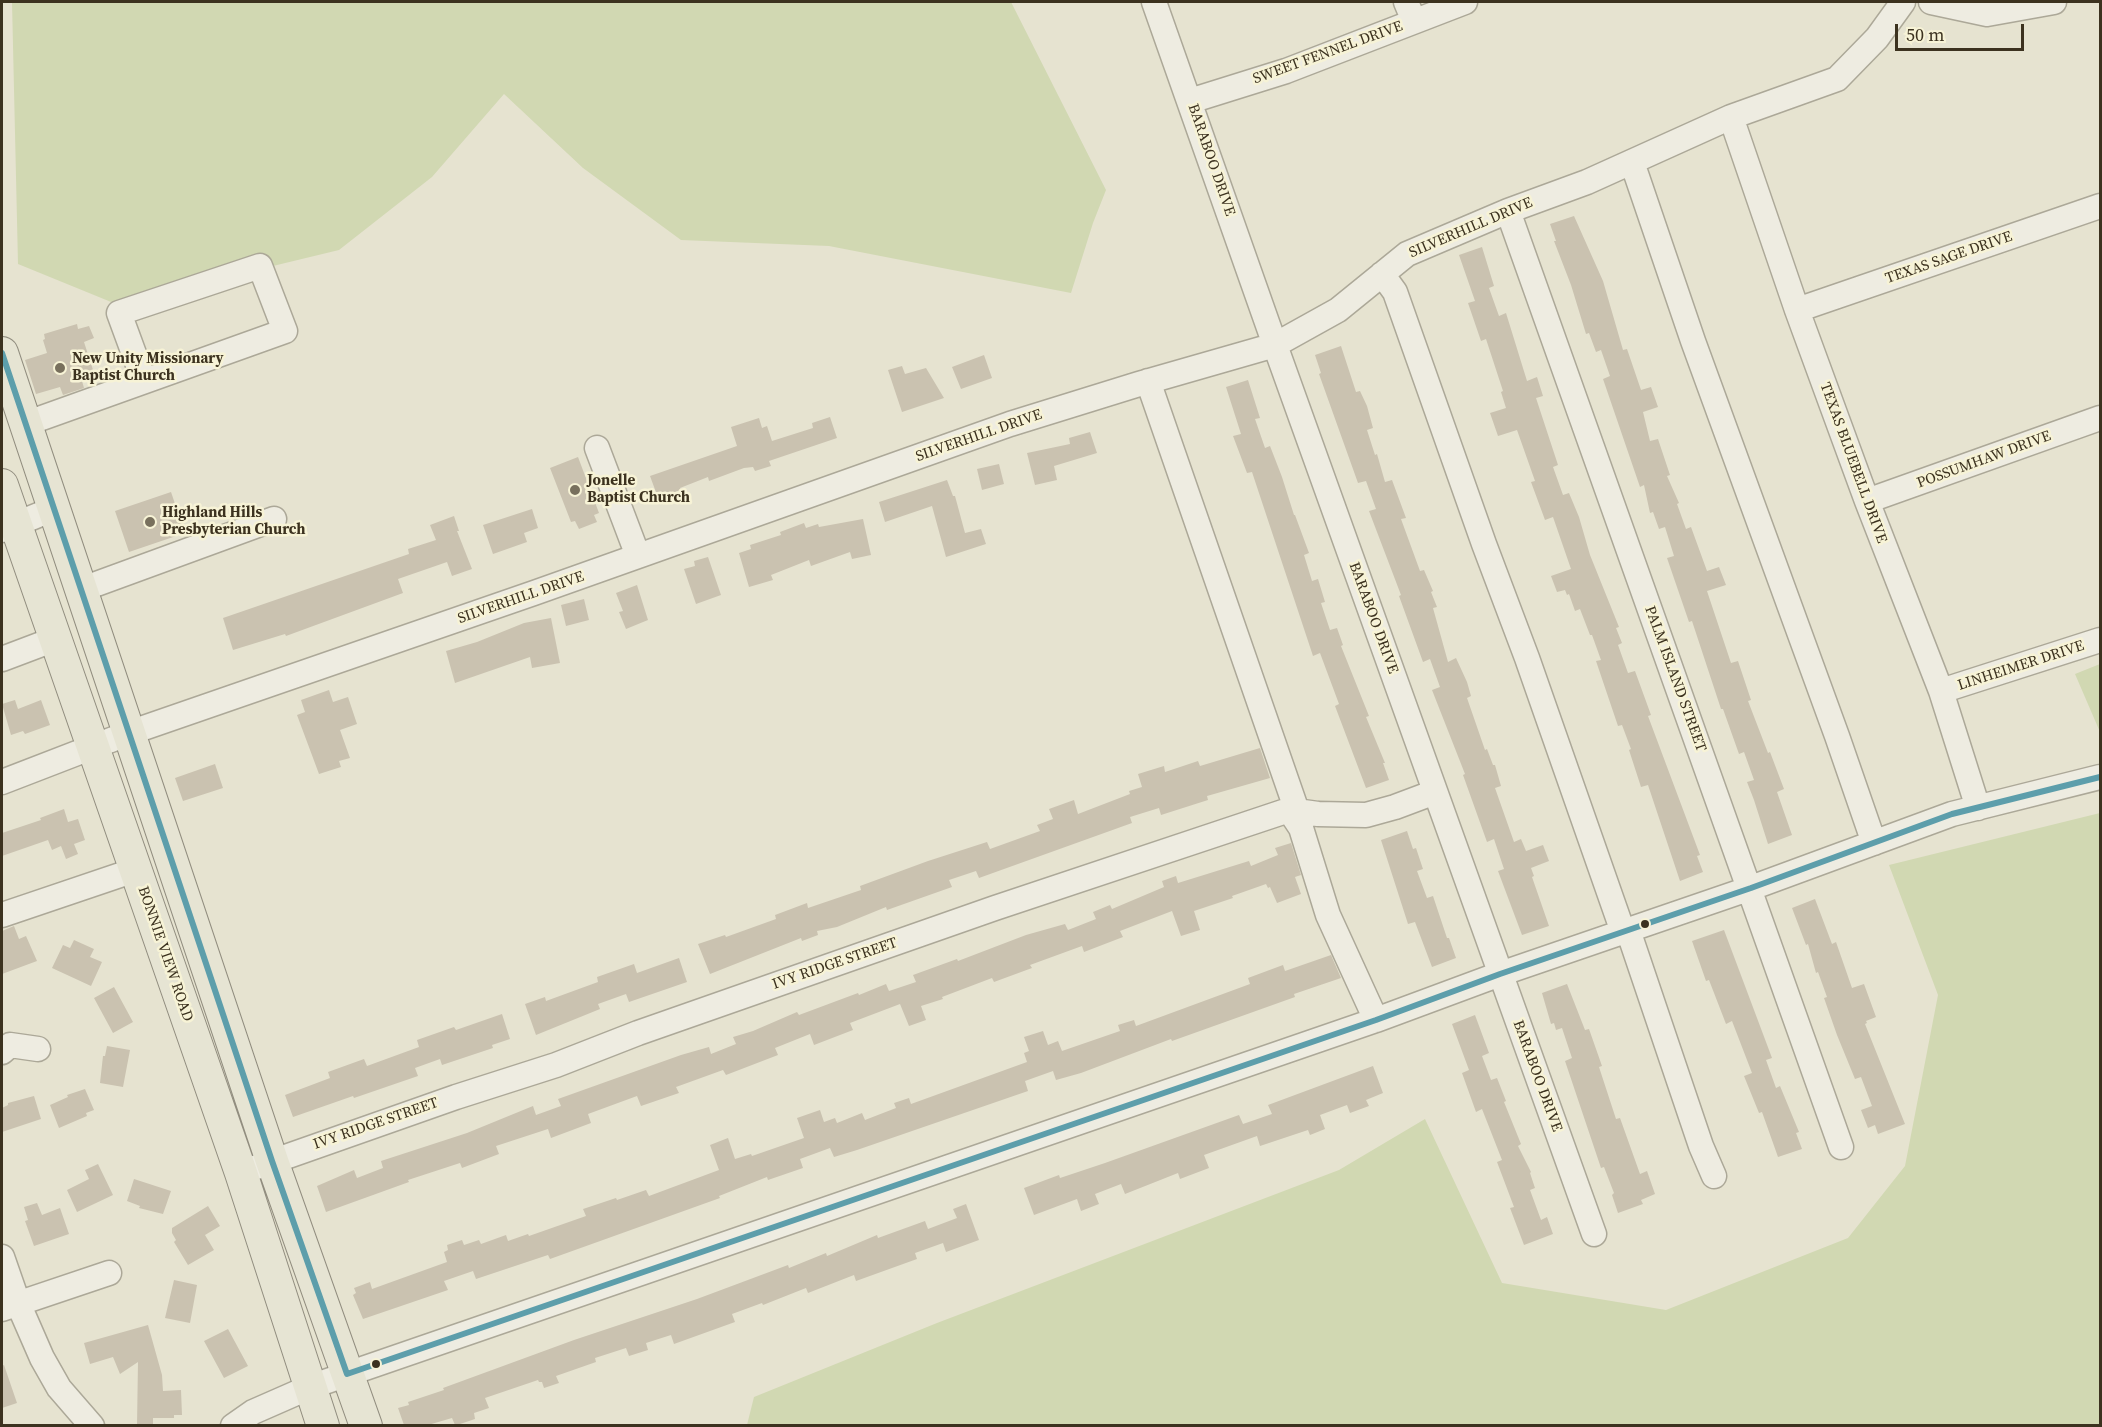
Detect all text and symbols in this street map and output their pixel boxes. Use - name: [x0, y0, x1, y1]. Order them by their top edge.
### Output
- scale bar: [1898, 12, 2027, 50]
- street label: SWEET FENNEL DRIVE: [1251, 18, 1405, 88]
- text: 50 m: [1906, 22, 1944, 47]
- street label: BARABOO DRIVE: [1183, 102, 1239, 218]
- street label: SILVERHILL DRIVE: [1407, 194, 1535, 262]
- street label: TEXAS SAGE DRIVE: [1883, 228, 2015, 288]
- place label: New Unity Missionary Baptist Church: [72, 350, 224, 385]
- marker: New Unity Missionary Baptist Church: [53, 361, 67, 375]
- street label: TEXAS BLUEBELL DRIVE: [1816, 380, 1890, 546]
- street label: SILVERHILL DRIVE: [914, 406, 1044, 466]
- street label: POSSUMHAW DRIVE: [1914, 427, 2054, 493]
- place label: Jonelle Baptist Church: [587, 472, 690, 507]
- marker: Jonelle Baptist Church: [568, 483, 582, 497]
- place label: Highland Hills Presbyterian Church: [162, 504, 305, 539]
- marker: Highland Hills Presbyterian Church: [143, 515, 157, 529]
- street label: BARABOO DRIVE: [1344, 560, 1402, 676]
- street label: SILVERHILL DRIVE: [456, 568, 586, 628]
- street label: PALM ISLAND STREET: [1640, 604, 1710, 754]
- street label: LINHEIMER DRIVE: [1955, 637, 2087, 695]
- street label: BONNIE VIEW ROAD: [133, 884, 197, 1024]
- unlabelled marker: [1639, 918, 1651, 930]
- street label: IVY RIDGE STREET: [770, 934, 900, 994]
- street label: BARABOO DRIVE: [1508, 1018, 1566, 1134]
- street label: IVY RIDGE STREET: [311, 1094, 441, 1154]
- unlabelled marker: [370, 1358, 382, 1370]

